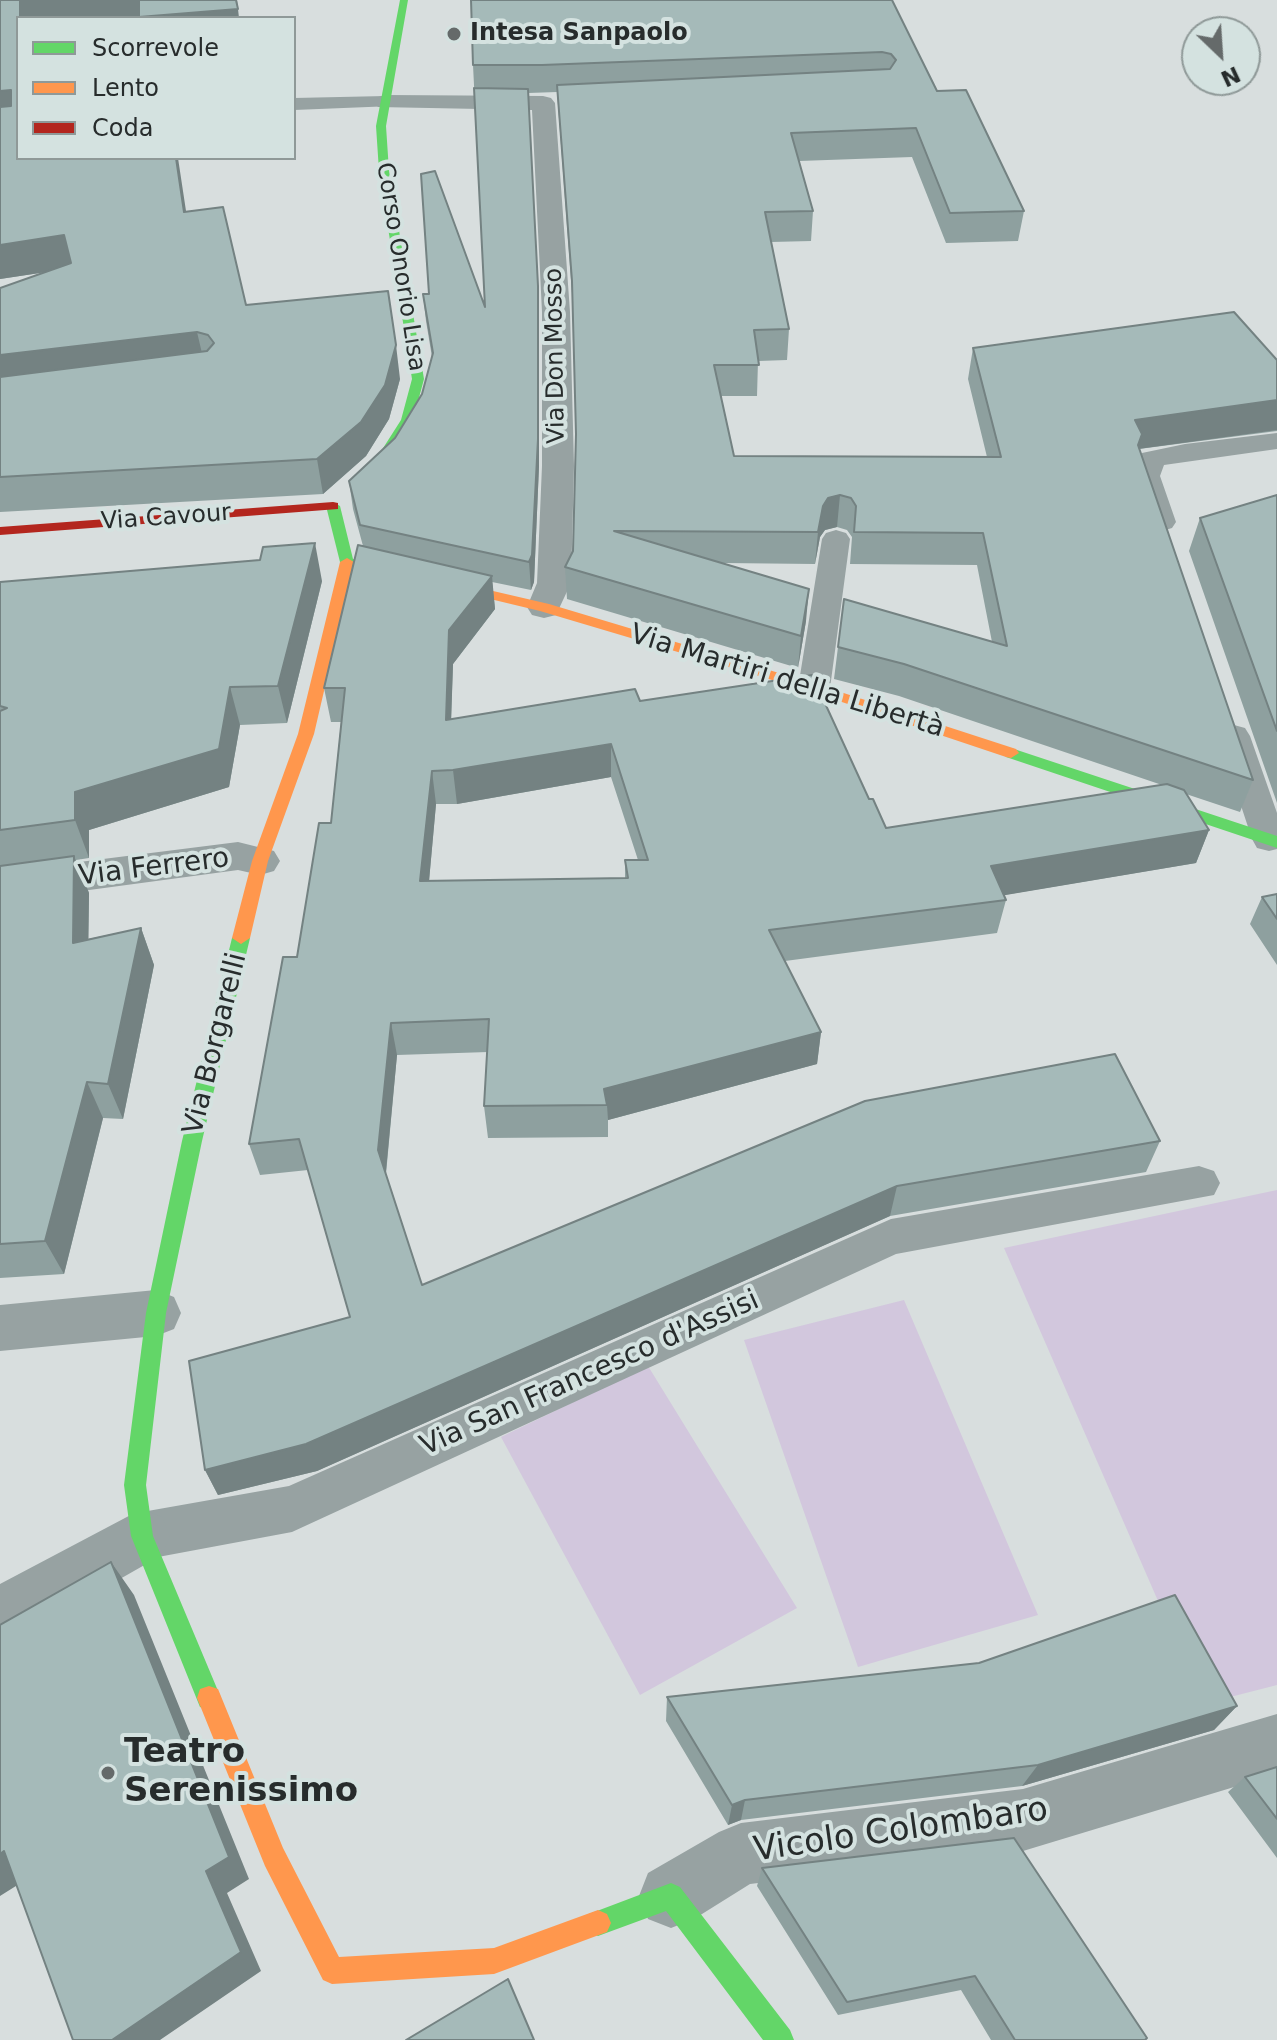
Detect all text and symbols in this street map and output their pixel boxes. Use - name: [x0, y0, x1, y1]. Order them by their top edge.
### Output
- legend: [16, 16, 296, 160]
- north arrow: [1181, 16, 1261, 96]
- place label: Intesa Sanpaolo: [470, 20, 688, 48]
- marker: Intesa Sanpaolo: [445, 25, 463, 43]
- text: Scorrevole: [92, 34, 219, 62]
- text: N: [1217, 61, 1244, 92]
- text: Lento: [92, 74, 159, 102]
- text: Coda: [92, 114, 153, 142]
- street label: Corso Onorio Lisa: [369, 161, 431, 373]
- street label: Via Don Mosso: [540, 268, 572, 444]
- street label: Via Cavour: [100, 499, 232, 537]
- street label: Via Martiri della Libertà: [626, 618, 948, 746]
- street label: Via Ferrero: [77, 842, 231, 894]
- street label: Via Borgarelli: [177, 950, 255, 1138]
- street label: Via San Francesco d'Assisi: [416, 1284, 764, 1464]
- place label: Teatro Serenissimo: [124, 1733, 358, 1812]
- marker: Teatro Serenissimo: [99, 1764, 117, 1782]
- street label: Vicolo Colombaro: [751, 1790, 1051, 1872]

